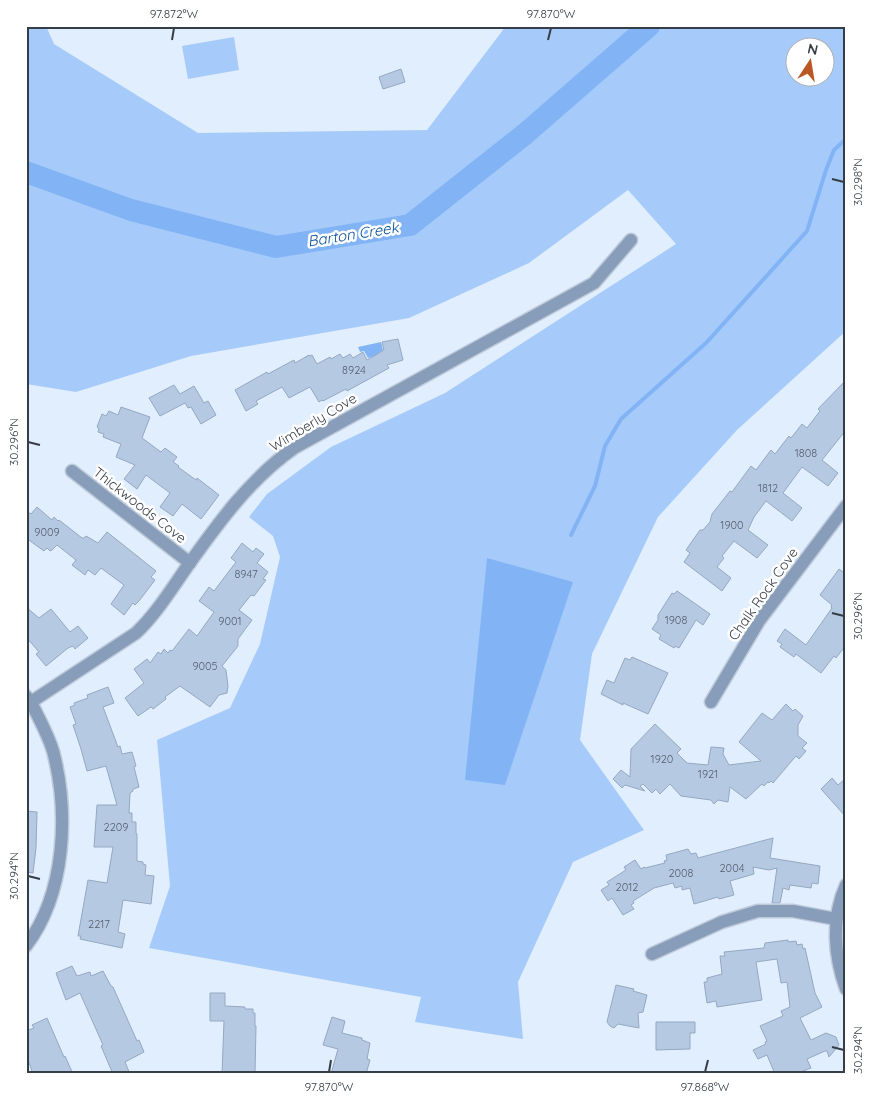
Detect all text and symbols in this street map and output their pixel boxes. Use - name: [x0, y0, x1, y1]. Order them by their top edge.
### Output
- text: 97.872°W: [150, 6, 199, 21]
- text: 97.870°W: [527, 6, 576, 21]
- north arrow: [784, 38, 834, 88]
- text: N: [806, 39, 820, 59]
- text: 30.298°N: [850, 158, 865, 206]
- water label: Barton Creek: [306, 217, 402, 251]
- house number: 8924: [342, 363, 366, 377]
- street label: Wimberly Cove: [266, 389, 360, 455]
- text: 30.296°N: [6, 418, 21, 466]
- house number: 1808: [795, 446, 817, 460]
- street label: Thickwoods Cove: [90, 463, 190, 547]
- house number: 1812: [758, 481, 778, 495]
- house number: 1900: [720, 518, 744, 532]
- house number: 9009: [34, 525, 60, 539]
- street label: Chalk Rock Cove: [724, 544, 802, 644]
- house number: 8947: [234, 567, 258, 581]
- text: 30.296°N: [850, 592, 865, 640]
- house number: 1908: [665, 613, 687, 627]
- house number: 9001: [218, 614, 242, 628]
- house number: 9005: [192, 659, 218, 673]
- house number: 1920: [651, 752, 673, 766]
- house number: 1921: [698, 767, 718, 781]
- house number: 2209: [104, 820, 128, 834]
- text: 30.294°N: [6, 852, 21, 900]
- house number: 2004: [720, 861, 745, 875]
- house number: 2008: [668, 866, 694, 880]
- house number: 2012: [616, 880, 638, 894]
- house number: 2217: [88, 917, 110, 931]
- text: 30.294°N: [850, 1026, 865, 1074]
- text: 97.870°W: [305, 1079, 354, 1094]
- text: 97.868°W: [681, 1079, 730, 1094]

